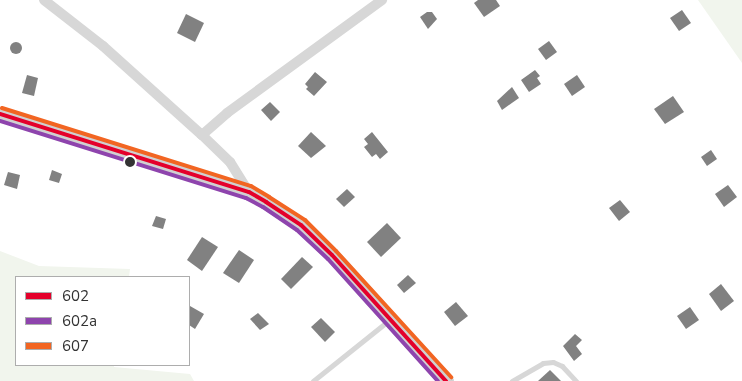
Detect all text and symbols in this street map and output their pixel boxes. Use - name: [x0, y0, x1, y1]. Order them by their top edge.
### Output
- unlabelled marker: [125, 157, 135, 167]
- legend: [15, 276, 190, 366]
- text: 602: [62, 286, 89, 306]
- text: 602а: [62, 311, 97, 331]
- text: 607: [62, 336, 89, 356]

